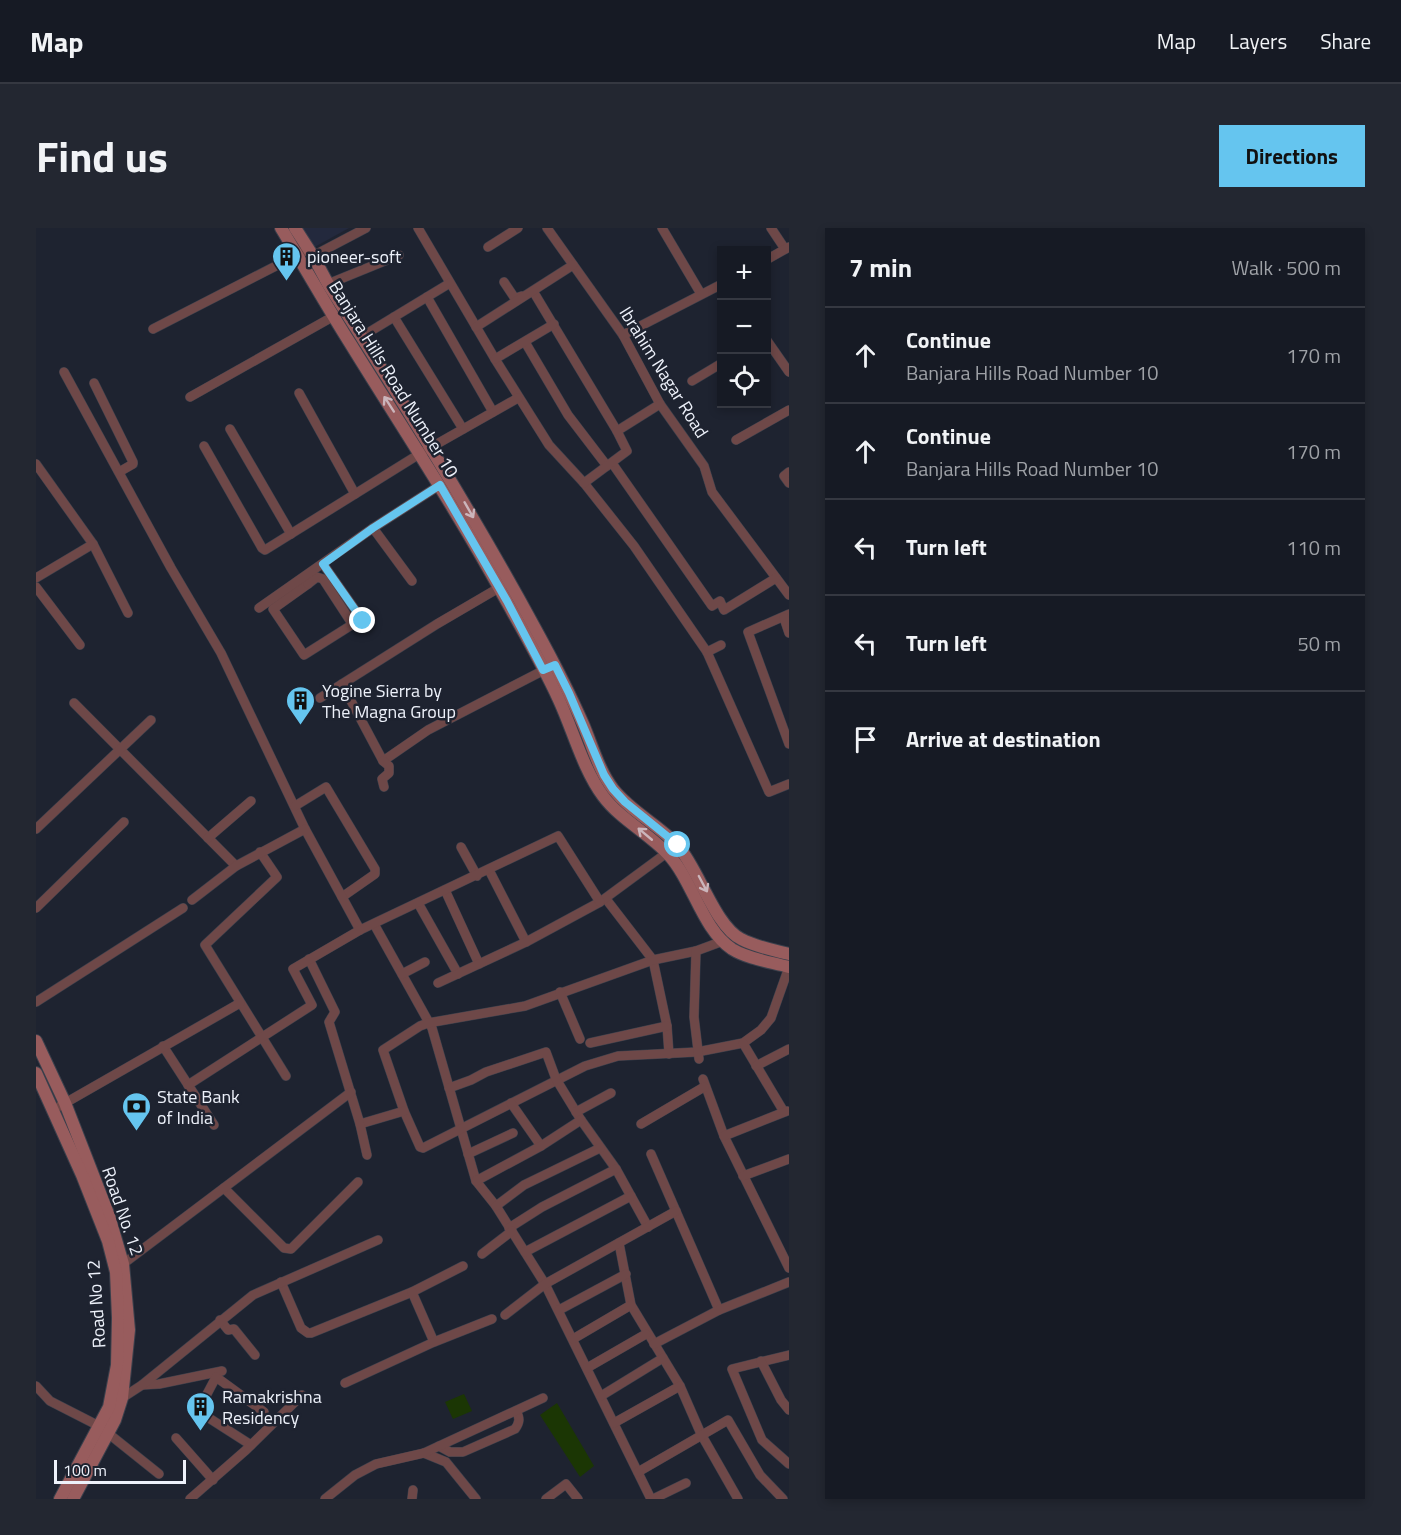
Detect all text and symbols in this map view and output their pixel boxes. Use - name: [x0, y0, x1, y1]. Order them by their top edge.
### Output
- text: Map: [30, 20, 84, 63]
- text: Map: [1157, 25, 1196, 57]
- text: Layers: [1229, 25, 1287, 57]
- text: Share: [1320, 25, 1371, 57]
- text: Find us: [36, 124, 168, 188]
- button: Directions: [1219, 125, 1365, 187]
- building icon: pioneer-soft: [270, 240, 302, 282]
- place label: pioneer-soft: [307, 243, 402, 270]
- map controls: [717, 246, 771, 408]
- button: +: [717, 246, 771, 300]
- text: 7 min: [849, 248, 912, 287]
- text: Walk · 500 m: [1232, 252, 1341, 283]
- street label: Banjara Hills Road Number 10: [322, 275, 466, 483]
- button: −: [717, 300, 771, 354]
- street label: Ibrahim Nagar Road: [613, 301, 715, 443]
- text: Continue: [906, 323, 991, 357]
- icon: ahead: [849, 339, 882, 372]
- text: 170 m: [1286, 340, 1341, 371]
- button: locate: [717, 354, 771, 408]
- text: Banjara Hills Road Number 10: [906, 357, 1159, 388]
- one-way arrow: [383, 396, 395, 413]
- text: Continue: [906, 419, 991, 453]
- icon: ahead: [849, 435, 882, 468]
- text: 170 m: [1286, 436, 1341, 467]
- text: Banjara Hills Road Number 10: [906, 453, 1159, 484]
- one-way arrow: [463, 501, 475, 518]
- text: Turn left: [906, 530, 987, 564]
- icon: left: [849, 531, 882, 564]
- text: 110 m: [1286, 532, 1341, 563]
- route end: [349, 607, 375, 633]
- text: Turn left: [906, 626, 987, 660]
- icon: left: [849, 627, 882, 660]
- text: 50 m: [1297, 628, 1341, 659]
- place label: Yogine Sierra by The Magna Group: [322, 677, 456, 725]
- building icon: Yogine Sierra by The Magna Group: [285, 684, 317, 726]
- text: Arrive at destination: [906, 722, 1101, 756]
- icon: arrive: [849, 723, 882, 756]
- one-way arrow: [637, 828, 653, 841]
- route start: [664, 831, 690, 857]
- one-way arrow: [698, 875, 709, 893]
- place label: State Bank of India: [157, 1083, 240, 1131]
- bank icon: State Bank of India: [120, 1090, 152, 1132]
- street label: Road No. 12: [95, 1163, 151, 1259]
- street label: Road No 12: [79, 1259, 113, 1349]
- place label: Ramakrishna Residency: [222, 1383, 322, 1431]
- building icon: Ramakrishna Residency: [185, 1390, 217, 1432]
- scale bar: [54, 1457, 186, 1484]
- text: 100 m: [63, 1458, 107, 1482]

